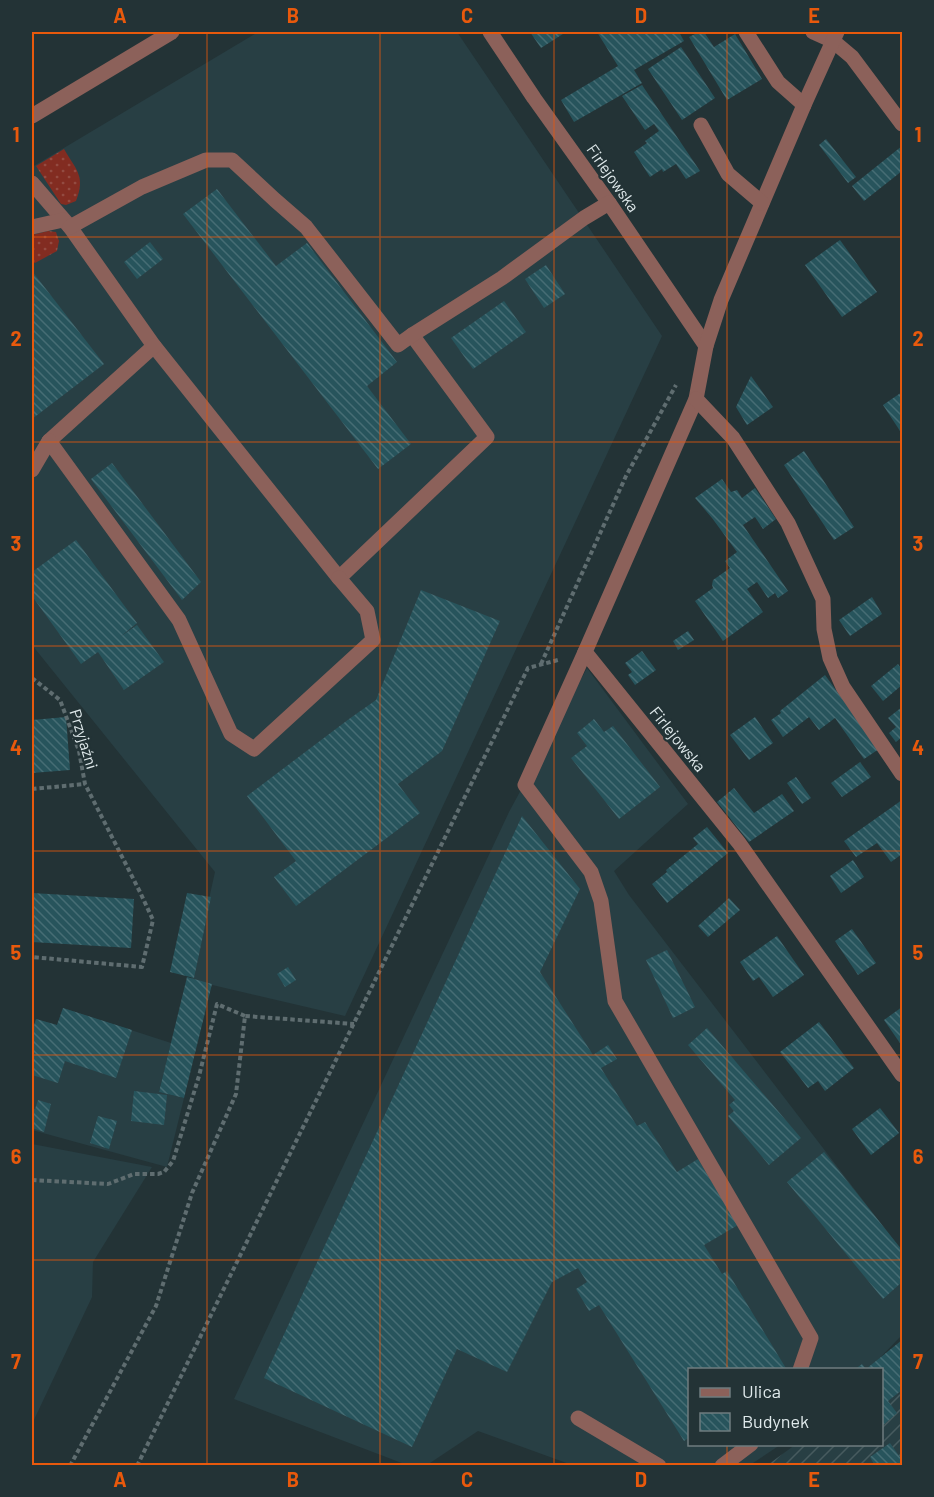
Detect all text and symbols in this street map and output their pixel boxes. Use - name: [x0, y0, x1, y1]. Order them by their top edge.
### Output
- text: A: [113, 3, 127, 27]
- text: B: [287, 3, 299, 27]
- text: C: [461, 3, 473, 27]
- text: D: [635, 3, 647, 27]
- text: E: [808, 3, 820, 27]
- text: 1: [12, 122, 20, 146]
- text: 1: [914, 122, 922, 146]
- street label: Firlejowska: [583, 140, 644, 215]
- text: 2: [10, 326, 22, 350]
- text: 2: [912, 326, 924, 350]
- text: 3: [11, 531, 21, 555]
- text: 3: [913, 531, 923, 555]
- street label: Firlejowska: [646, 702, 710, 775]
- street label: Przyjaźni: [66, 707, 103, 771]
- text: 4: [10, 735, 22, 759]
- text: 4: [912, 735, 924, 759]
- text: 5: [11, 940, 22, 964]
- text: 5: [913, 940, 924, 964]
- text: 6: [11, 1144, 22, 1168]
- text: 6: [913, 1144, 924, 1168]
- text: 7: [11, 1349, 21, 1373]
- text: 7: [913, 1349, 923, 1373]
- legend: [688, 1368, 883, 1446]
- text: Ulica: [742, 1380, 781, 1402]
- text: Budynek: [742, 1410, 809, 1432]
- text: A: [113, 1467, 127, 1491]
- text: B: [287, 1467, 299, 1491]
- text: C: [461, 1467, 473, 1491]
- text: D: [635, 1467, 647, 1491]
- text: E: [808, 1467, 820, 1491]

